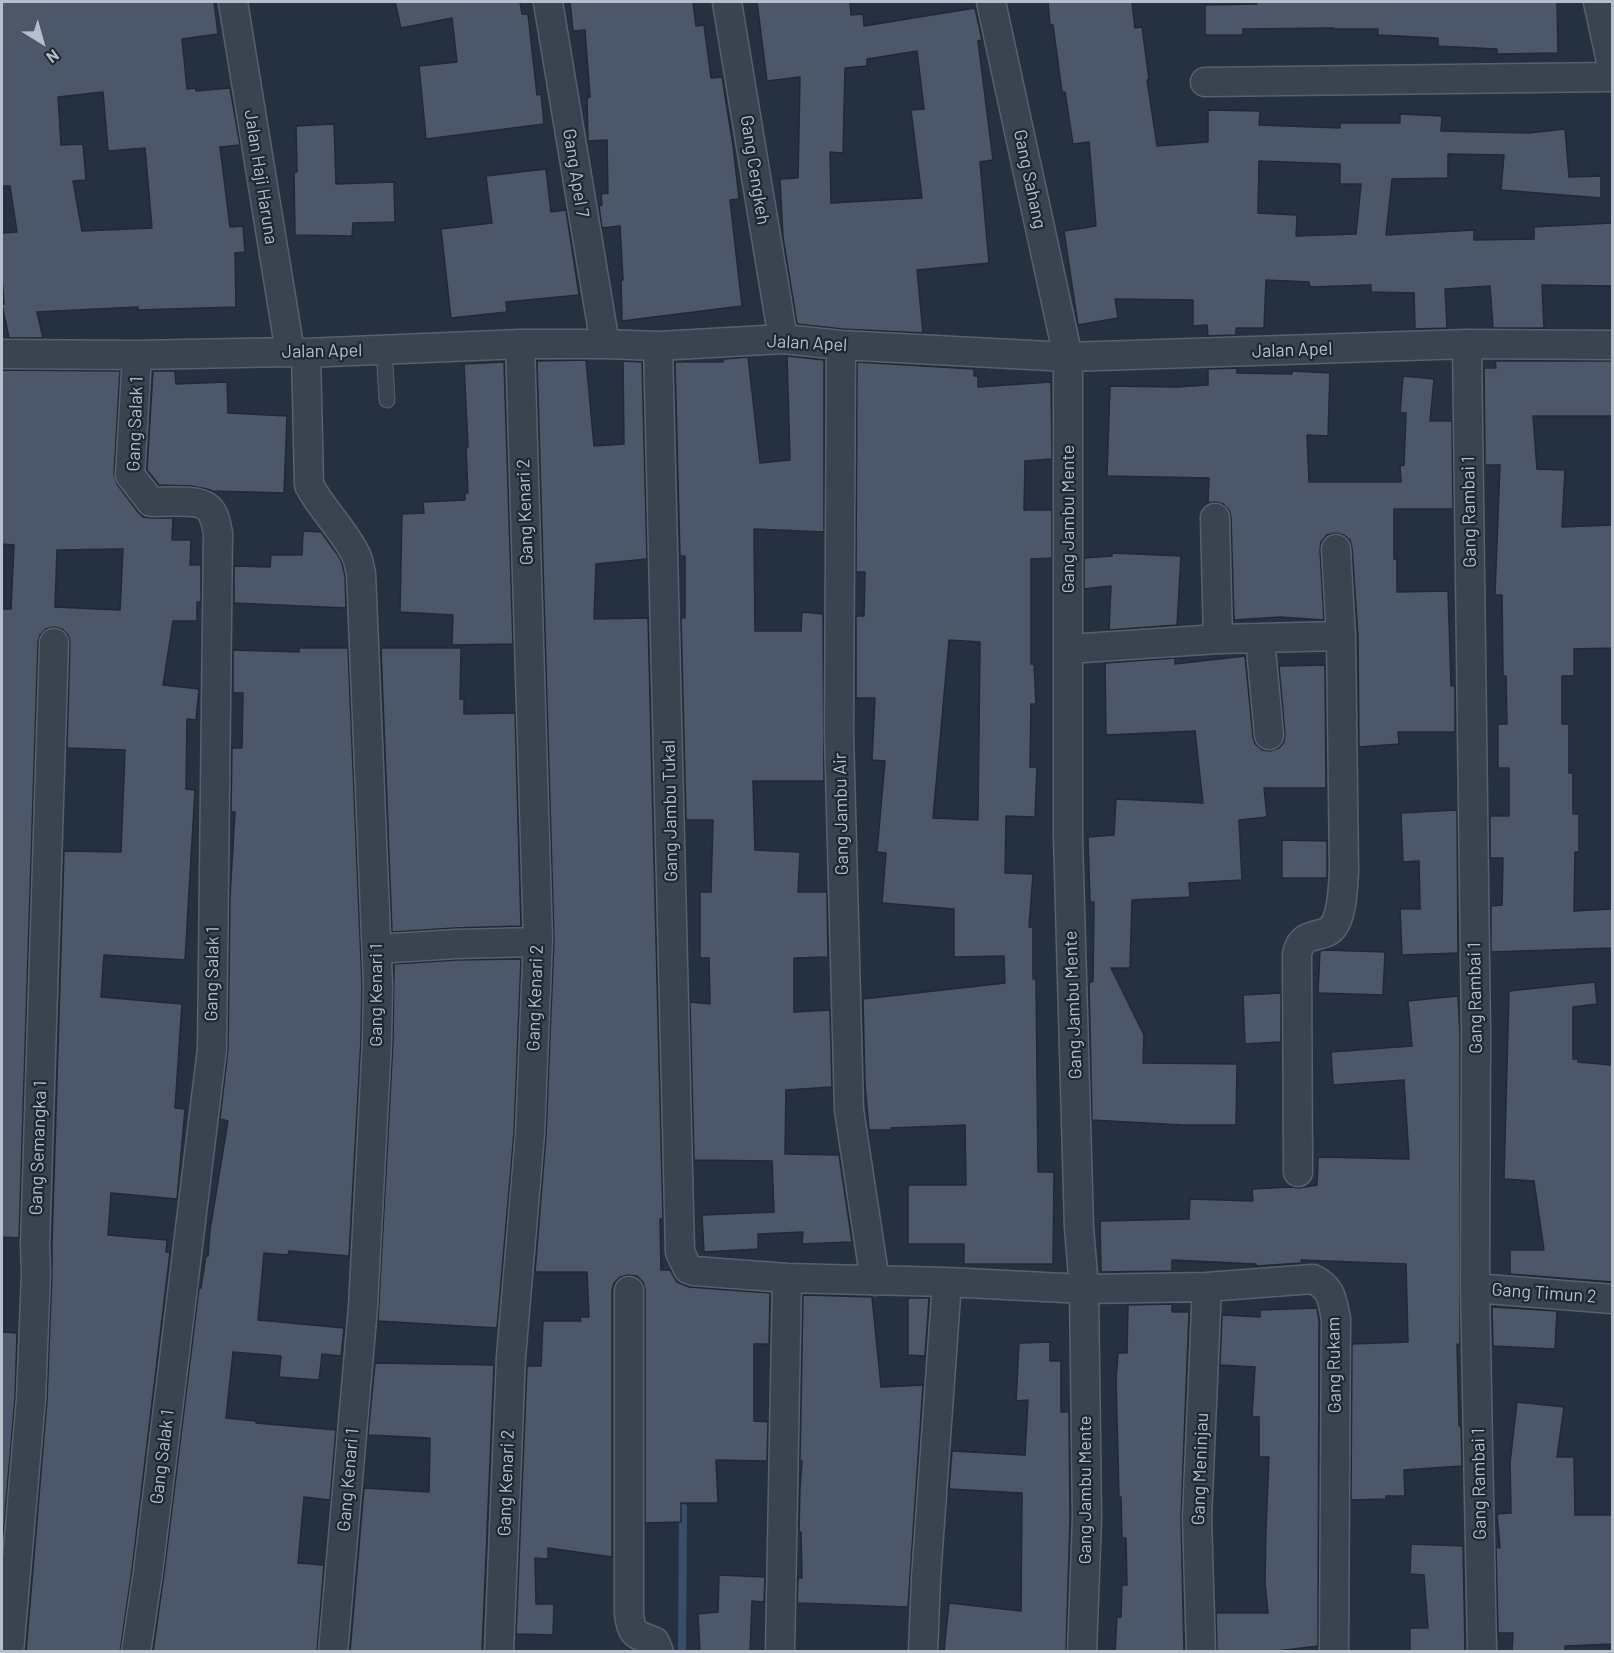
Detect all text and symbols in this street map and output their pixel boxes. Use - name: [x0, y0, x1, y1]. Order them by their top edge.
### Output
- north arrow: [12, 12, 72, 72]
- text: N: [43, 46, 63, 68]
- street label: Jalan Haji Haruna: [240, 108, 282, 246]
- street label: Gang Cengkeh: [736, 114, 774, 226]
- street label: Gang Apel 7: [558, 127, 594, 219]
- street label: Gang Sahang: [1009, 127, 1051, 231]
- street label: Jalan Apel: [766, 330, 848, 356]
- street label: Jalan Apel: [1251, 338, 1333, 362]
- street label: Jalan Apel: [281, 339, 363, 363]
- street label: Gang Salak 1: [123, 376, 147, 472]
- street label: Gang Jambu Mente: [1057, 445, 1079, 593]
- street label: Gang Rambai 1: [1457, 456, 1481, 568]
- street label: Gang Kenari 2: [512, 458, 538, 566]
- street label: Gang Jambu Tukal: [658, 740, 682, 882]
- street label: Gang Jambu Air: [829, 753, 853, 875]
- street label: Gang Salak 1: [200, 926, 224, 1022]
- street label: Gang Jambu Mente: [1060, 930, 1086, 1080]
- street label: Gang Rambai 1: [1463, 942, 1487, 1054]
- street label: Gang Kenari 1: [365, 943, 387, 1047]
- street label: Gang Kenari 2: [522, 944, 548, 1052]
- street label: Gang Semangka 1: [25, 1080, 51, 1216]
- street label: Gang Timun 2: [1491, 1279, 1597, 1307]
- street label: Gang Rukam: [1322, 1316, 1346, 1414]
- street label: Gang Salak 1: [145, 1409, 179, 1505]
- street label: Gang Meninjau: [1187, 1412, 1213, 1526]
- street label: Gang Jambu Mente: [1074, 1416, 1096, 1564]
- street label: Gang Kenari 1: [333, 1428, 363, 1532]
- street label: Gang Rambai 1: [1467, 1428, 1491, 1540]
- street label: Gang Kenari 2: [493, 1429, 519, 1537]

